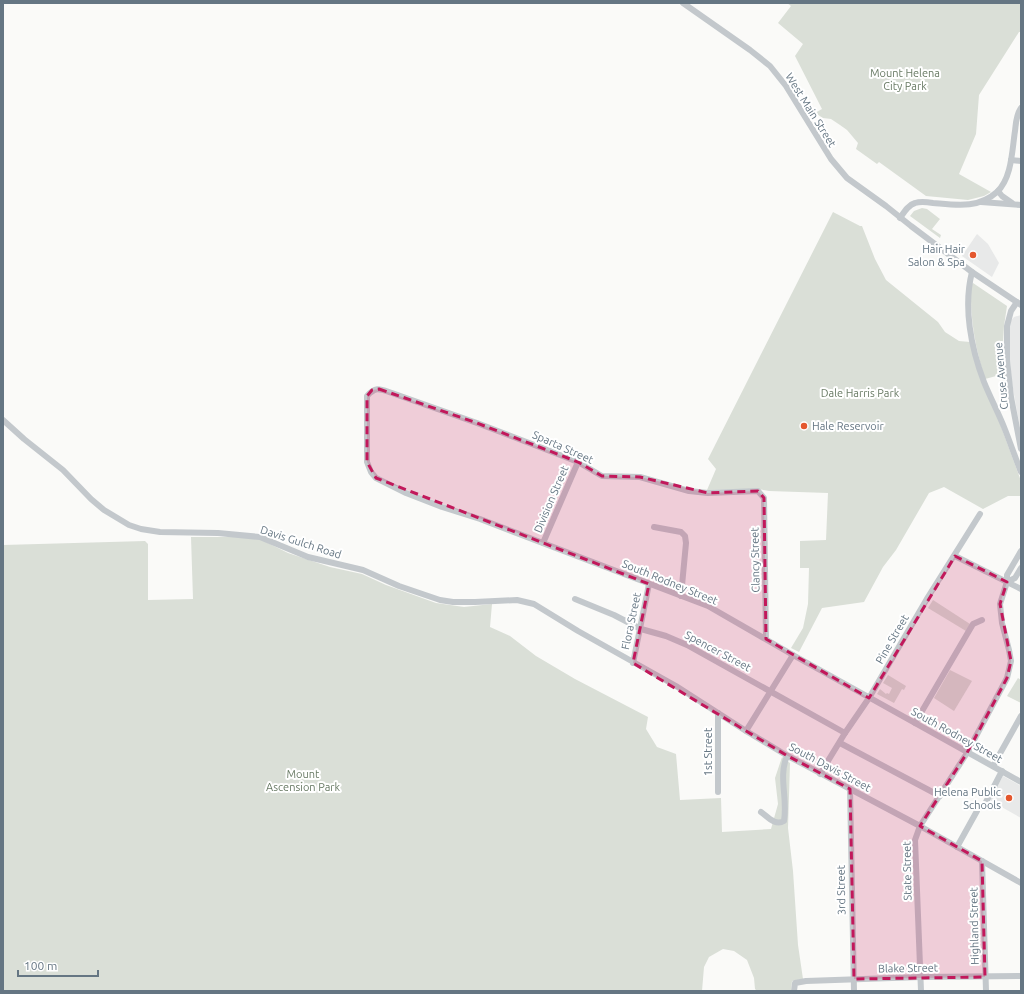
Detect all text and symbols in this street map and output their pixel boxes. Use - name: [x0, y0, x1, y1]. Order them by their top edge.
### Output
- park label: Mount Helena City Park: [870, 67, 940, 92]
- street label: West Main Street: [783, 71, 839, 150]
- place label: Hair Hair Salon & Spa: [908, 243, 966, 268]
- marker: Hair Hair Salon & Spa: [968, 250, 978, 260]
- street label: Cruse Avenue: [992, 342, 1010, 410]
- park label: Dale Harris Park: [821, 387, 900, 399]
- place label: Hale Reservoir: [812, 420, 884, 432]
- marker: Hale Reservoir: [799, 421, 809, 431]
- street label: Sparta Street: [531, 428, 596, 466]
- street label: Division Street: [531, 463, 571, 534]
- street label: Davis Gulch Road: [259, 523, 343, 561]
- street label: Clancy Street: [748, 527, 762, 593]
- street label: South Rodney Street: [620, 557, 720, 607]
- street label: Flora Street: [619, 591, 643, 651]
- street label: Pine Street: [873, 612, 911, 666]
- street label: Spencer Street: [683, 629, 754, 674]
- street label: South Rodney Street: [909, 705, 1005, 765]
- street label: 1st Street: [702, 727, 714, 776]
- street label: South Davis Street: [787, 740, 874, 794]
- park label: Mount Ascension Park: [266, 768, 340, 793]
- place label: Helena Public Schools: [934, 786, 1001, 811]
- marker: Helena Public Schools: [1004, 793, 1014, 803]
- street label: State Street: [900, 841, 914, 901]
- street label: 3rd Street: [835, 864, 847, 915]
- street label: Highland Street: [967, 887, 981, 965]
- scale bar: [18, 952, 98, 978]
- text: 100 m: [24, 959, 57, 972]
- street label: Blake Street: [878, 961, 939, 975]

